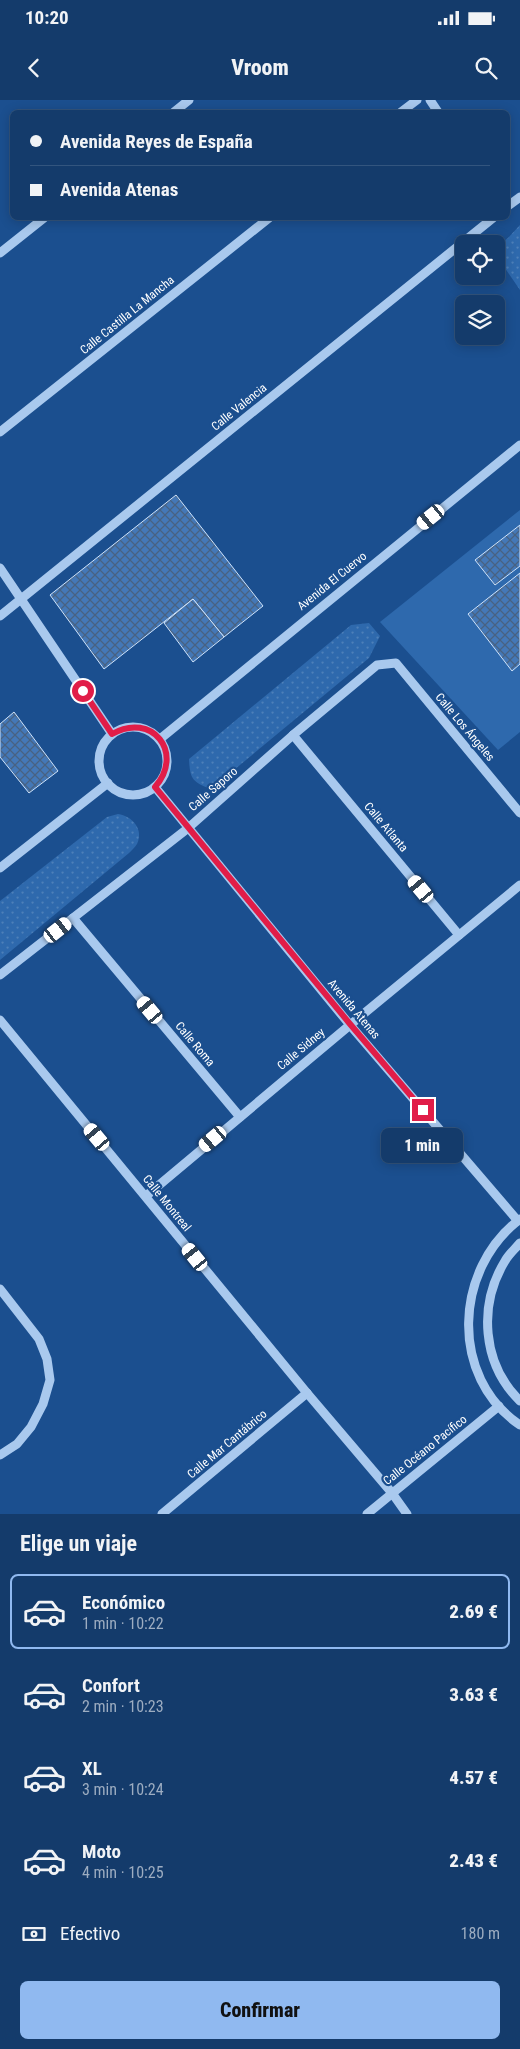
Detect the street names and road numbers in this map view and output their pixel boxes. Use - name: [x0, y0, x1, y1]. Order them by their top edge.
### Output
- street label: Calle Castilla La Mancha: [77, 273, 177, 357]
- street label: Calle Valencia: [209, 380, 270, 433]
- street label: Avenida El Cuervo: [295, 549, 369, 613]
- street label: Calle Los Ángeles: [432, 689, 498, 764]
- street label: Calle Saporo: [186, 764, 240, 814]
- street label: Calle Atlanta: [361, 799, 411, 855]
- street label: Avenida Atenas: [325, 976, 383, 1042]
- street label: Calle Roma: [172, 1019, 218, 1069]
- street label: Calle Sidney: [274, 1025, 328, 1073]
- street label: Calle Montreal: [140, 1172, 194, 1234]
- street label: Calle Mar Cantábrico: [184, 1407, 270, 1481]
- street label: Calle Océano Pacífico: [380, 1412, 470, 1488]

